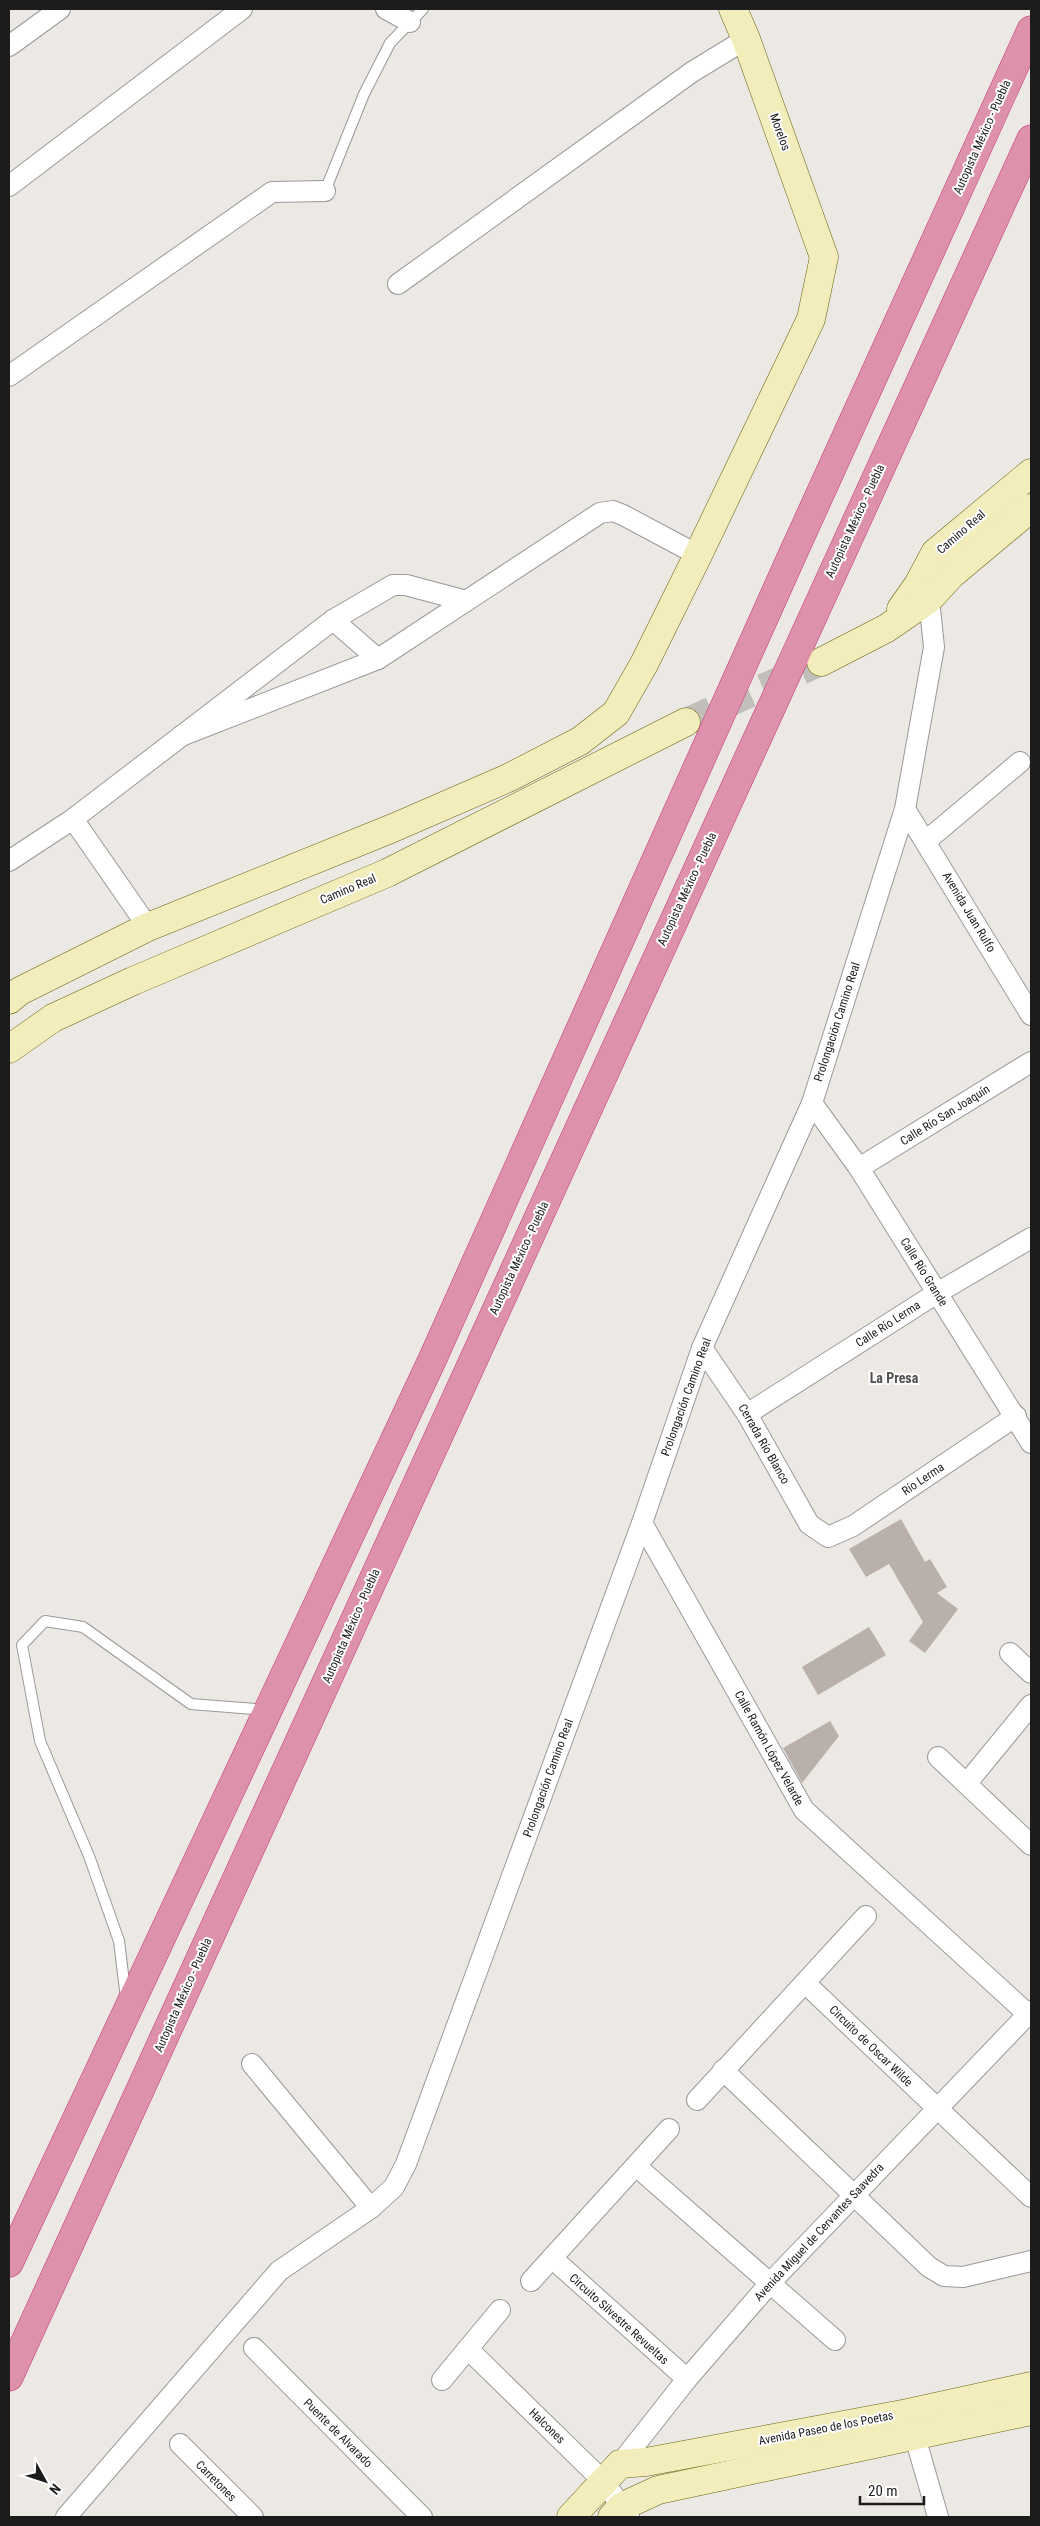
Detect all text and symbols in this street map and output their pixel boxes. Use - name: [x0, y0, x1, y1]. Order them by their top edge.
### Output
- street label: Autopista México - Puebla: [950, 77, 1014, 196]
- street label: Morelos: [767, 112, 793, 152]
- street label: Autopista México - Puebla: [823, 462, 888, 580]
- street label: Camino Real: [934, 507, 988, 557]
- street label: Autopista México - Puebla: [655, 830, 720, 948]
- street label: Avenida Juan Rulfo: [940, 869, 998, 955]
- street label: Camino Real: [318, 871, 378, 907]
- street label: Prolongación Camino Real: [811, 960, 863, 1084]
- street label: Calle Río San Joaquín: [898, 1082, 993, 1148]
- street label: Autopista México - Puebla: [487, 1199, 552, 1317]
- street label: Calle Río Grande: [897, 1235, 951, 1309]
- street label: Calle Río Lerma: [853, 1298, 923, 1350]
- street label: Prolongación Camino Real: [658, 1336, 714, 1458]
- district label: La Presa: [870, 1370, 919, 1386]
- street label: Cerrada Río Blanco: [735, 1401, 793, 1487]
- street label: Río Lerma: [899, 1460, 947, 1498]
- street label: Autopista México - Puebla: [319, 1566, 383, 1685]
- street label: Calle Ramón López Velarde: [732, 1688, 807, 1808]
- street label: Prolongación Camino Real: [520, 1717, 576, 1839]
- street label: Autopista México - Puebla: [151, 1935, 215, 2054]
- street label: Circuito de Oscar Wilde: [826, 2003, 916, 2090]
- street label: Avenida Miguel de Cervantes Saavedra: [751, 2160, 887, 2304]
- street label: Circuito Silvestre Revueltas: [566, 2271, 672, 2367]
- street label: Puente de Alvarado: [301, 2396, 375, 2470]
- street label: Halcones: [526, 2406, 568, 2446]
- street label: Avenida Paseo de los Poetas: [757, 2408, 895, 2448]
- north arrow: [20, 2456, 70, 2506]
- street label: Carretones: [193, 2458, 239, 2504]
- scale bar: [860, 2474, 924, 2506]
- text: N: [46, 2481, 64, 2498]
- text: 20 m: [868, 2482, 898, 2500]

